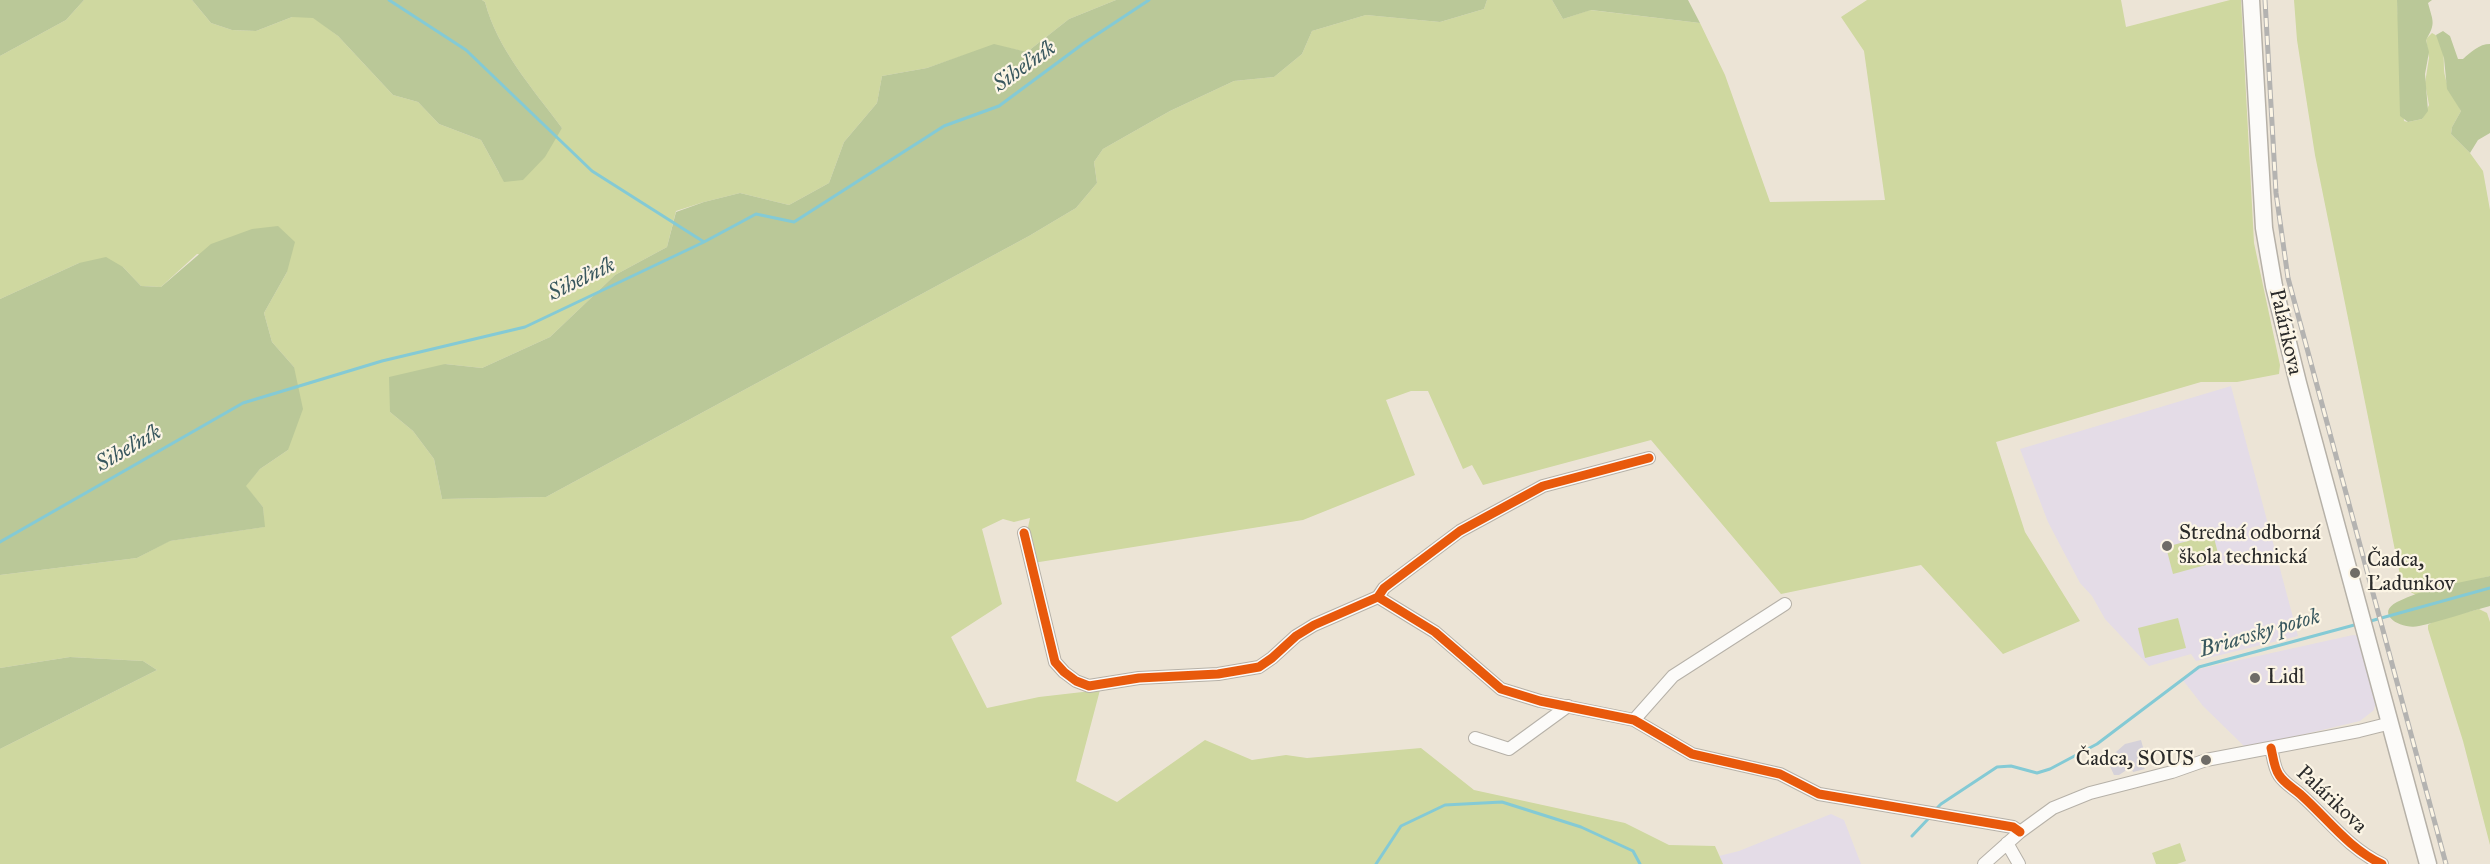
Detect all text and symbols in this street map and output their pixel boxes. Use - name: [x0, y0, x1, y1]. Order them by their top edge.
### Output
- water label: Siheľník: [988, 36, 1062, 98]
- water label: Siheľník: [544, 252, 620, 308]
- street label: Palárikova: [2263, 286, 2307, 378]
- water label: Siheľník: [91, 420, 167, 478]
- place label: Stredná odborná škola technická: [2179, 521, 2321, 571]
- marker: Stredná odborná škola technická: [2160, 539, 2174, 553]
- place label: Čadca, Ľadunkov: [2367, 548, 2455, 598]
- marker: Čadca, Ľadunkov: [2348, 566, 2362, 580]
- water label: Briavsky potok: [2197, 604, 2323, 664]
- place label: Lidl: [2267, 665, 2304, 691]
- marker: Lidl: [2248, 671, 2262, 685]
- place label: Čadca, SOUS: [2076, 747, 2194, 773]
- marker: Čadca, SOUS: [2199, 753, 2213, 767]
- street label: Palárikova: [2290, 761, 2372, 839]

